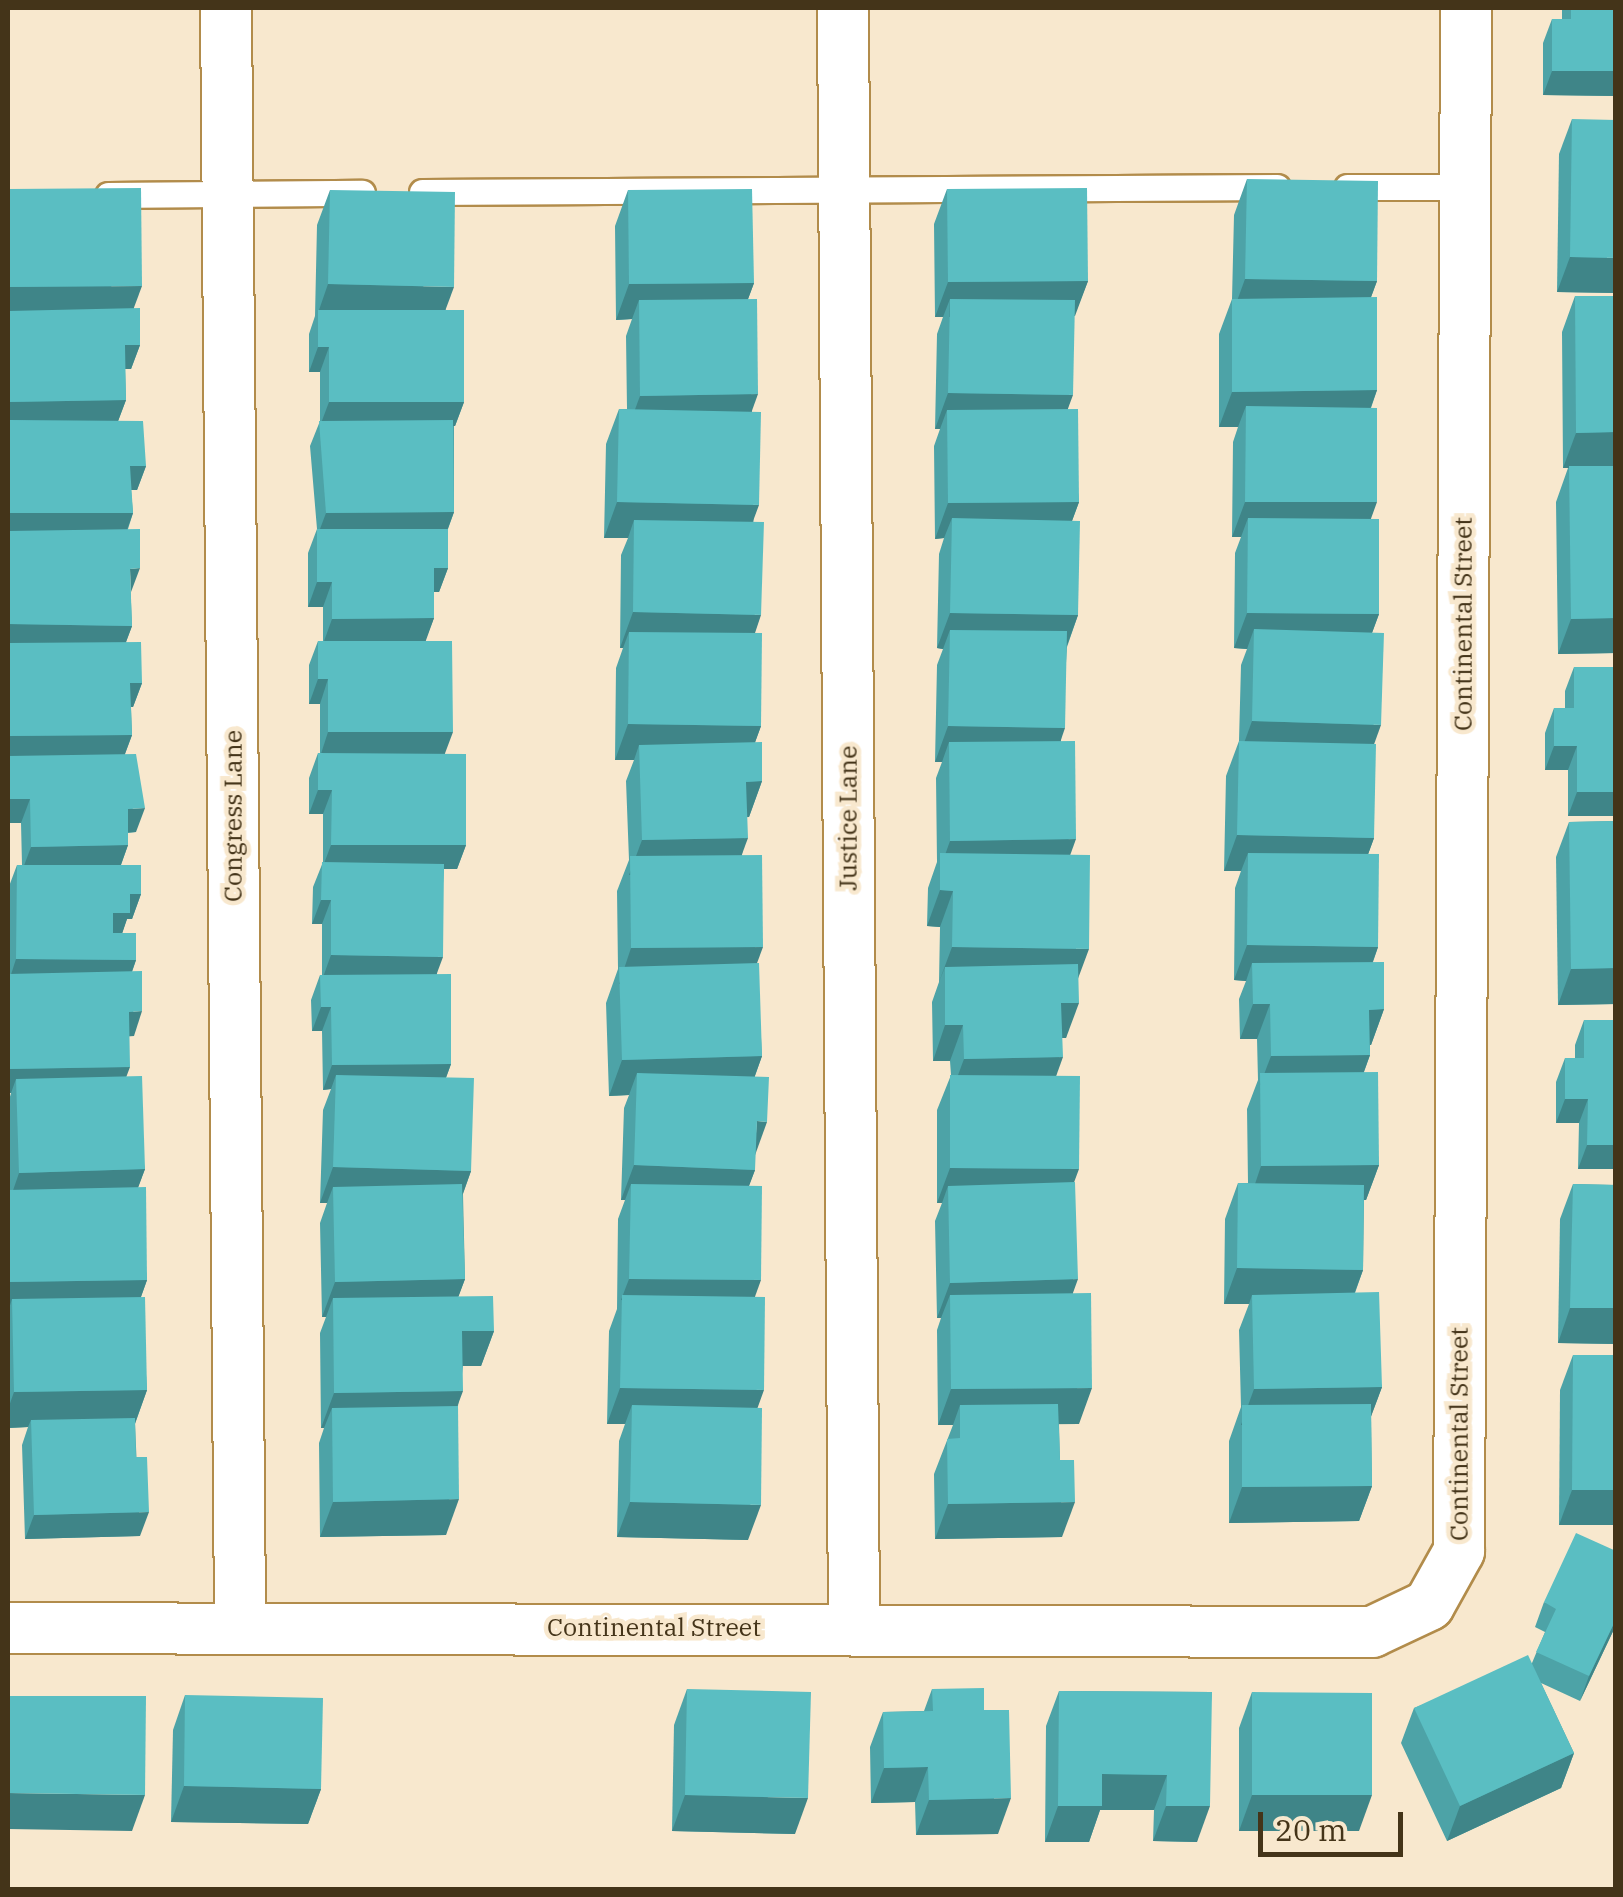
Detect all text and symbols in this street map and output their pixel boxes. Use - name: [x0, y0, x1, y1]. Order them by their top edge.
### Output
- street label: Continental Street: [1448, 517, 1478, 731]
- street label: Congress Lane: [218, 730, 248, 902]
- street label: Justice Lane: [833, 745, 863, 891]
- street label: Continental Street: [1444, 1327, 1474, 1541]
- street label: Continental Street: [547, 1612, 761, 1642]
- scale bar: [1263, 1792, 1408, 1854]
- text: 20 m: [1275, 1810, 1347, 1849]

